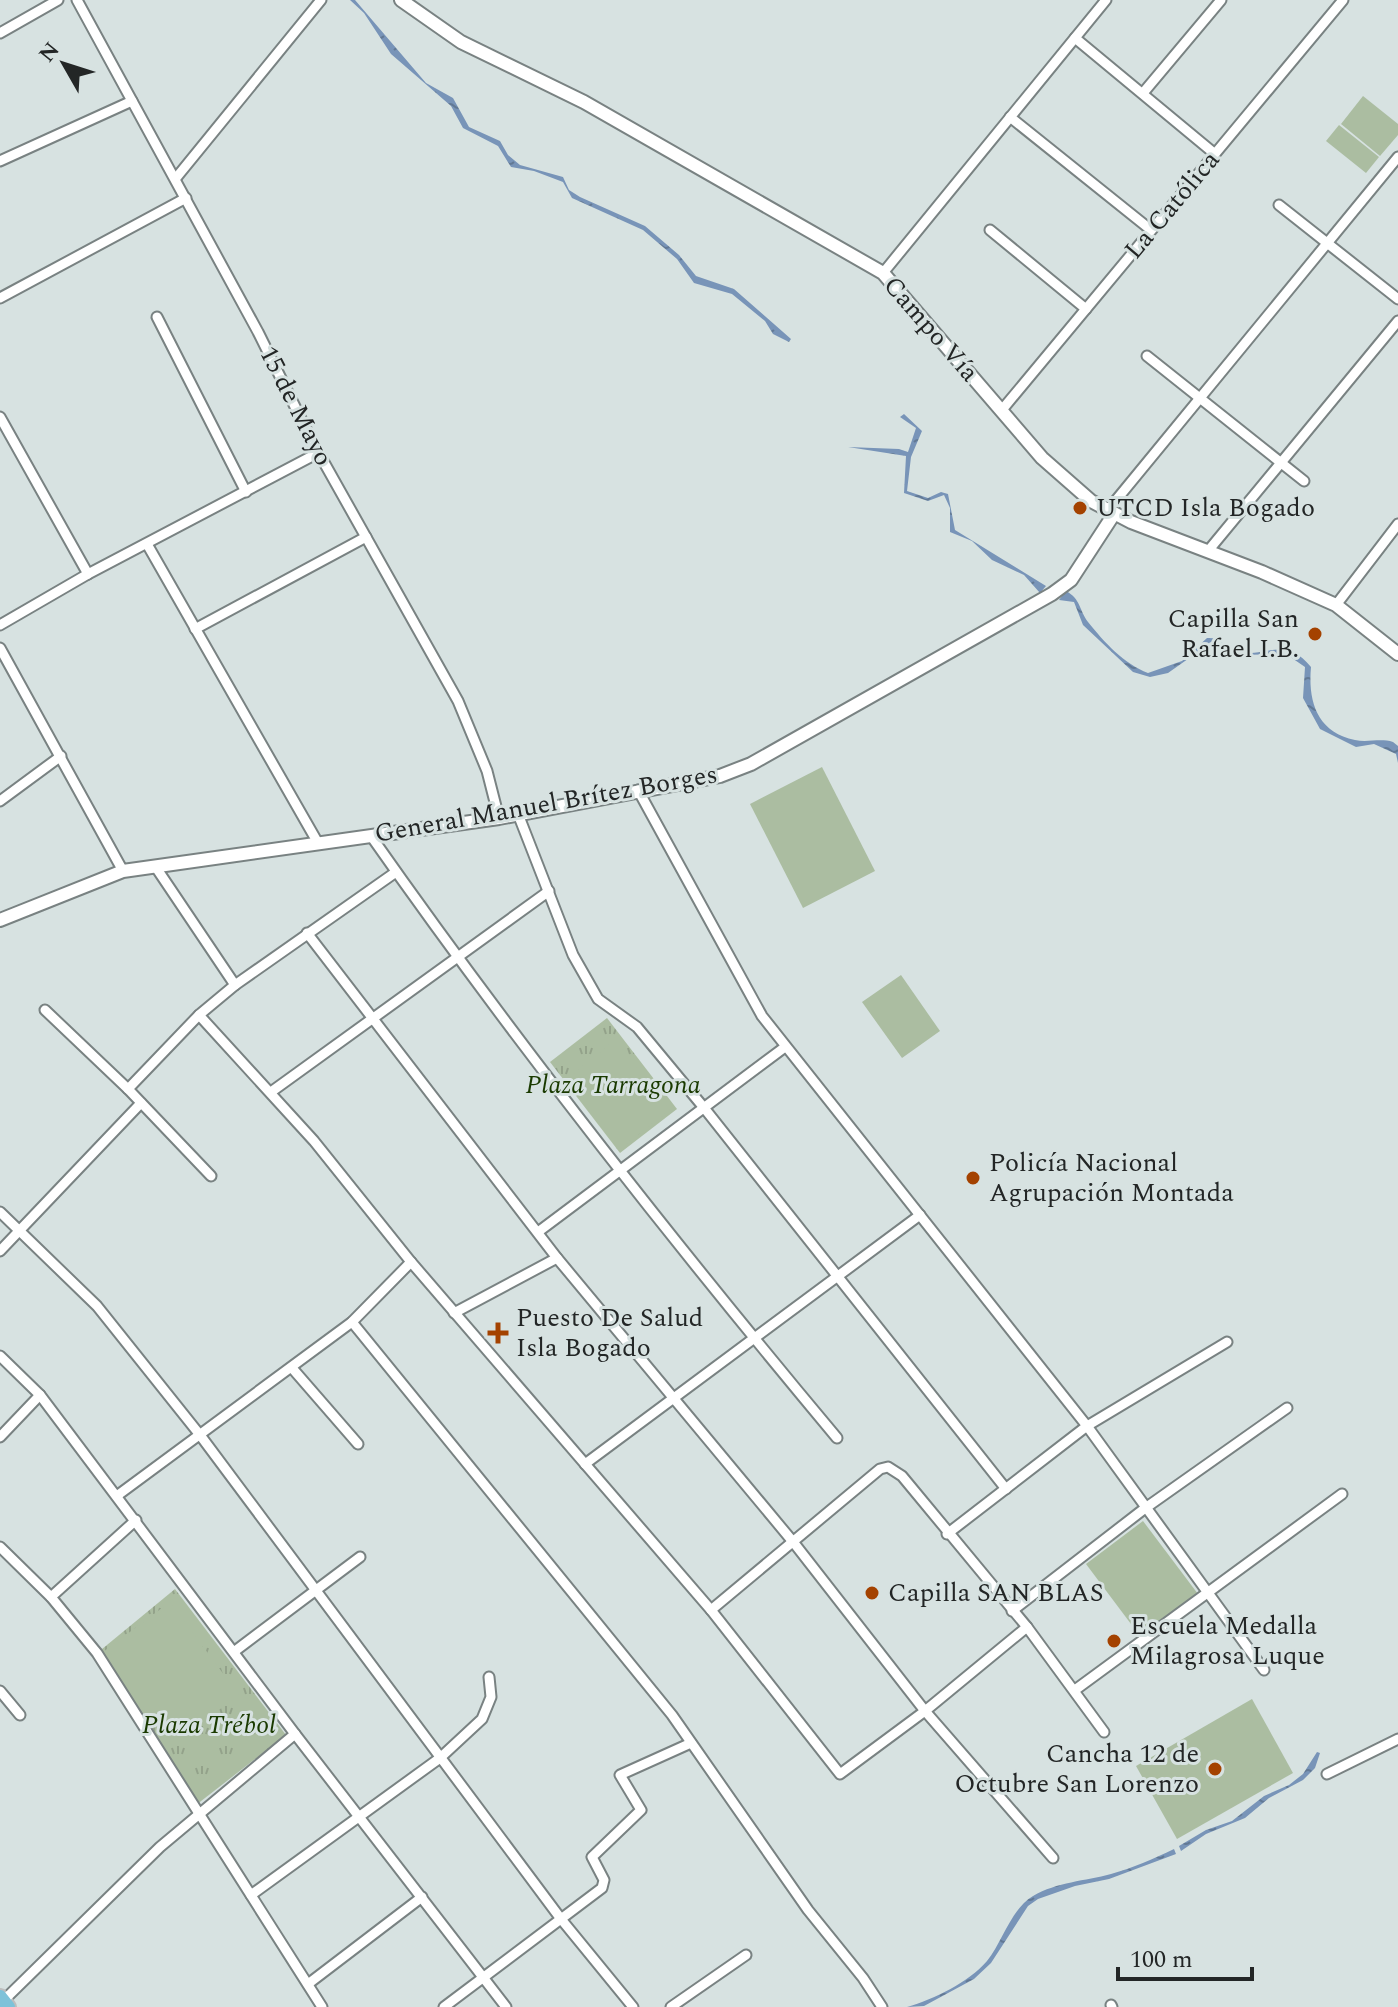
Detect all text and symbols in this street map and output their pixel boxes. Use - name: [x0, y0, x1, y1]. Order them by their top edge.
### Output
- north arrow: [24, 24, 104, 104]
- text: N: [31, 35, 68, 70]
- street label: La Católica: [1114, 142, 1230, 268]
- street label: Campo Vía: [873, 267, 989, 391]
- street label: 15 de Mayo: [249, 339, 343, 473]
- place label: UTCD Isla Bogado: [1096, 488, 1315, 528]
- marker: UTCD Isla Bogado: [1071, 499, 1089, 517]
- place label: Capilla San Rafael I.B.: [1168, 599, 1299, 669]
- marker: Capilla San Rafael I.B.: [1306, 625, 1324, 643]
- street label: General Manuel Brítez Borges: [371, 754, 721, 854]
- park label: Plaza Tarragona: [525, 1065, 701, 1105]
- place label: Policía Nacional Agrupación Montada: [989, 1143, 1234, 1213]
- marker: Policía Nacional Agrupación Montada: [964, 1169, 982, 1187]
- place label: Puesto De Salud Isla Bogado: [516, 1298, 703, 1368]
- marker: Puesto De Salud Isla Bogado: [487, 1322, 509, 1344]
- place label: Capilla SAN BLAS: [888, 1573, 1104, 1613]
- marker: Capilla SAN BLAS: [863, 1584, 881, 1602]
- place label: Escuela Medalla Milagrosa Luque: [1130, 1606, 1325, 1676]
- marker: Escuela Medalla Milagrosa Luque: [1105, 1632, 1123, 1650]
- park label: Plaza Trébol: [142, 1705, 276, 1745]
- place label: Cancha 12 de Octubre San Lorenzo: [954, 1734, 1199, 1804]
- marker: Cancha 12 de Octubre San Lorenzo: [1206, 1760, 1224, 1778]
- scale bar: [1118, 1931, 1252, 1981]
- text: 100 m: [1130, 1942, 1193, 1978]

